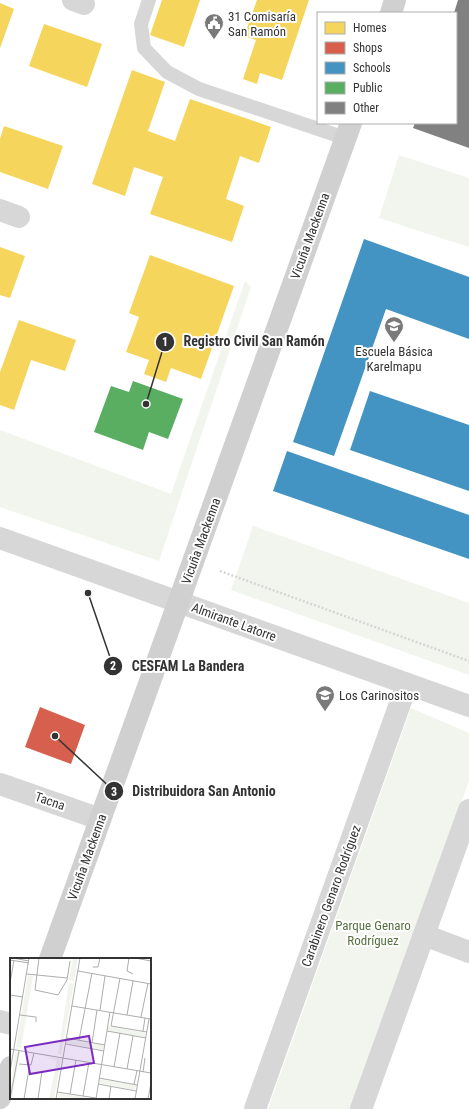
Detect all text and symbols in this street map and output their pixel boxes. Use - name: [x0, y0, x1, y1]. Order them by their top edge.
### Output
- place label: 31 Comisaría San Ramón: [228, 9, 296, 39]
- public building icon: 31 Comisaría San Ramón: [203, 12, 225, 40]
- legend: [317, 12, 457, 124]
- text: Homes: [353, 21, 387, 35]
- text: Shops: [353, 41, 382, 55]
- text: Schools: [353, 61, 391, 75]
- text: Public: [353, 81, 383, 95]
- text: Other: [353, 101, 379, 115]
- street label: Vicuña Mackenna: [287, 191, 333, 281]
- school or university icon: Escuela Básica Karelmapu: [383, 315, 405, 343]
- callout: Registro Civil San Ramón: [155, 329, 333, 355]
- text: Registro Civil San Ramón: [183, 333, 325, 349]
- text: 1: [162, 335, 168, 349]
- place label: Escuela Básica Karelmapu: [355, 344, 433, 374]
- street label: Vicuña Mackenna: [178, 496, 224, 586]
- street label: Almirante Latorre: [190, 600, 278, 644]
- callout: CESFAM La Bandera: [103, 653, 252, 679]
- text: CESFAM La Bandera: [132, 658, 245, 674]
- text: 2: [110, 659, 116, 673]
- school or university icon: Los Carinositos: [314, 684, 336, 712]
- place label: Los Carinositos: [339, 688, 419, 703]
- callout: Distribuidora San Antonio: [104, 778, 284, 804]
- text: Distribuidora San Antonio: [132, 783, 276, 799]
- text: 3: [111, 785, 117, 799]
- street label: Tacna: [33, 789, 67, 813]
- street label: Vicuña Mackenna: [64, 812, 110, 902]
- street label: Carabinero Genaro Rodríguez: [298, 823, 364, 969]
- park label: Parque Genaro Rodríguez: [335, 918, 411, 948]
- inset map: [10, 958, 151, 1099]

